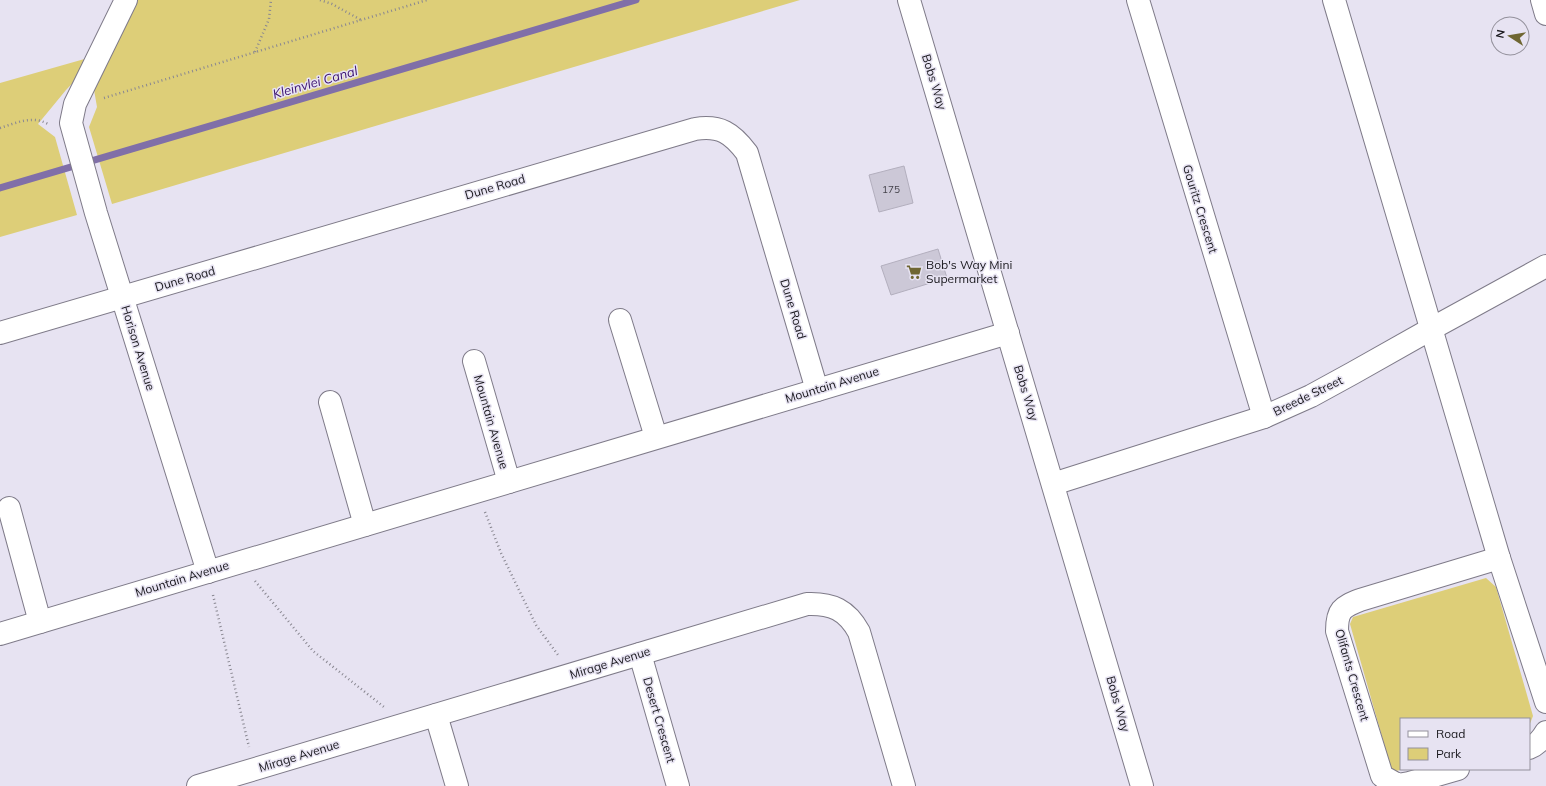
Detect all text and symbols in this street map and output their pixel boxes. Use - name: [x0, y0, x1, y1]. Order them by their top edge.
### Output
- north arrow: [1490, 16, 1530, 56]
- text: N: [1493, 28, 1508, 39]
- street label: Bobs Way: [919, 52, 950, 112]
- water label: Kleinvlei Canal: [271, 62, 360, 102]
- street label: Gouritz Crescent: [1180, 163, 1221, 255]
- street label: Dune Road: [463, 171, 527, 202]
- house number: 175: [882, 183, 900, 196]
- place label: Bob's Way Mini Supermarket: [926, 257, 1012, 286]
- street label: Dune Road: [153, 263, 217, 294]
- supermarket icon: Bob's Way Mini Supermarket: [905, 263, 923, 281]
- street label: Dune Road: [777, 277, 810, 341]
- street label: Horison Avenue: [118, 304, 159, 392]
- street label: Mountain Avenue: [783, 363, 881, 406]
- street label: Bobs Way: [1011, 363, 1042, 423]
- street label: Breede Street: [1271, 372, 1345, 419]
- street label: Mountain Avenue: [471, 373, 512, 471]
- street label: Mountain Avenue: [133, 557, 231, 600]
- street label: Olifants Crescent: [1332, 627, 1373, 723]
- street label: Mirage Avenue: [568, 643, 652, 682]
- street label: Bobs Way: [1103, 674, 1134, 734]
- street label: Desert Crescent: [640, 675, 679, 764]
- legend: [1400, 718, 1530, 770]
- text: Road: [1436, 726, 1465, 741]
- street label: Mirage Avenue: [257, 736, 341, 775]
- text: Park: [1436, 746, 1462, 761]

